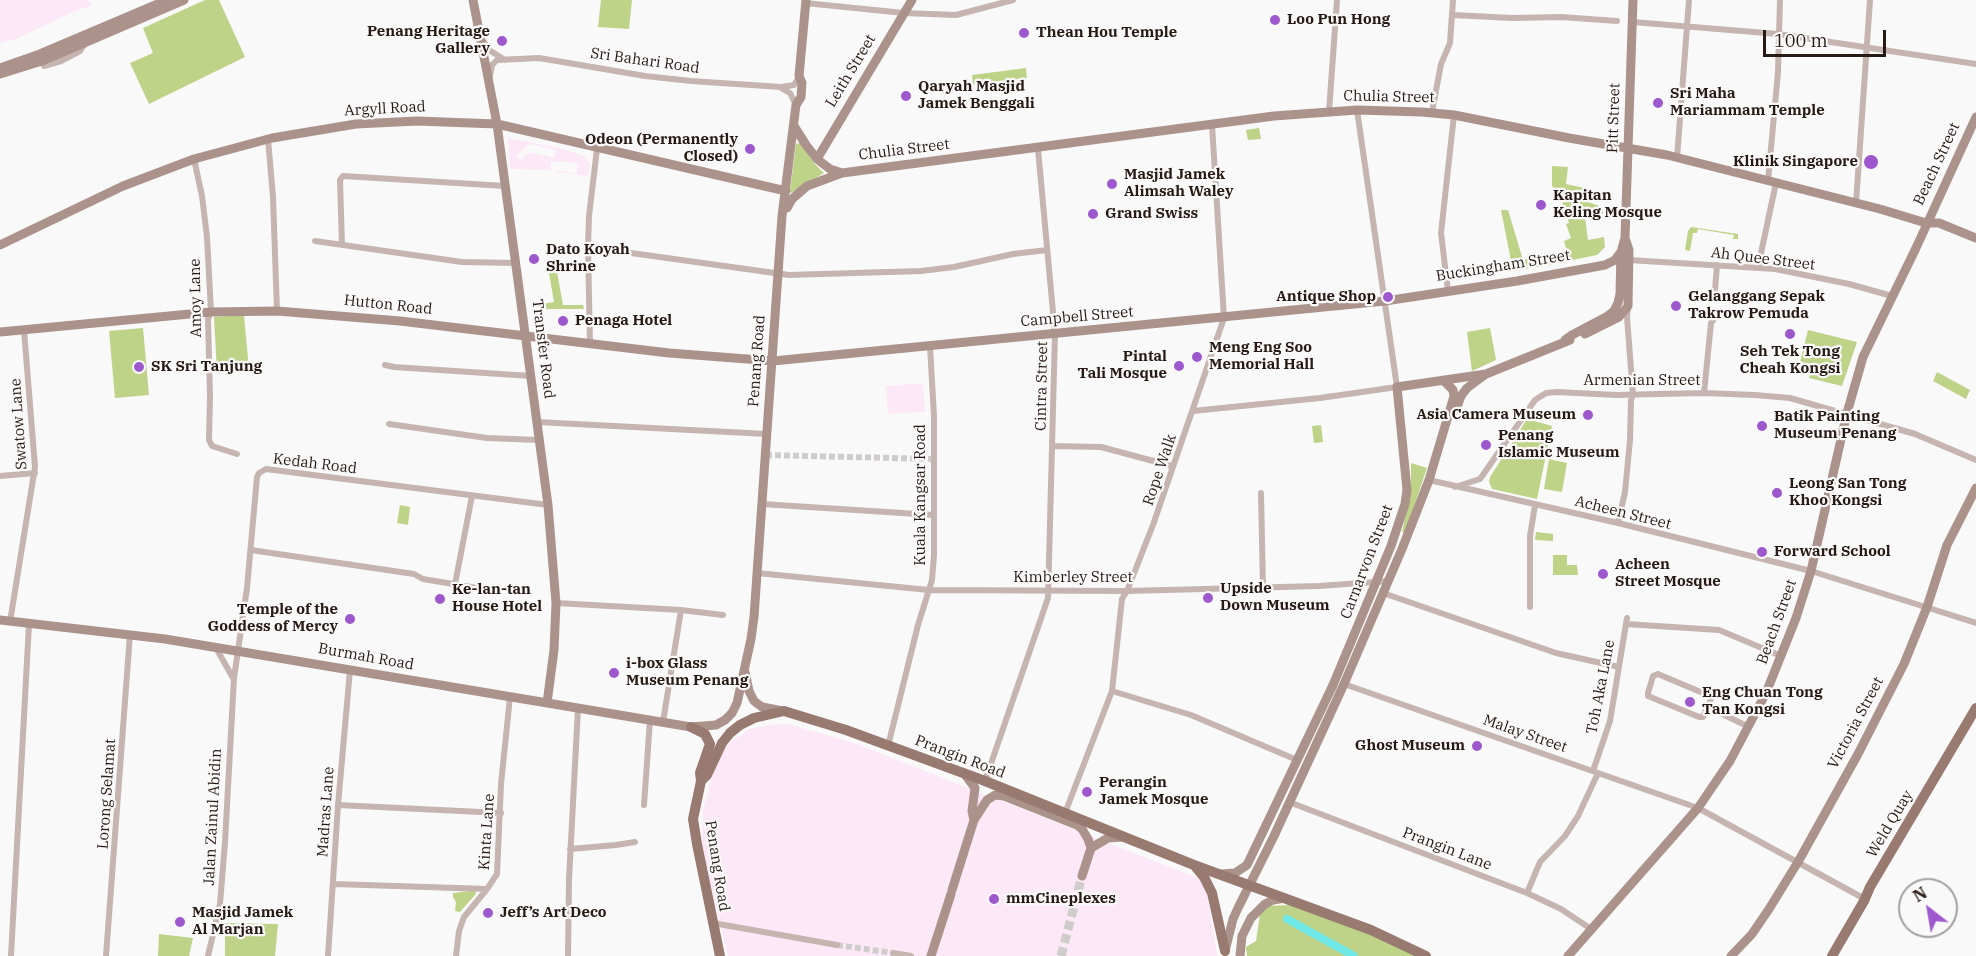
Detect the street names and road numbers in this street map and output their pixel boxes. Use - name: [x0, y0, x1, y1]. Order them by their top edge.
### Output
- street label: Leith Street: [822, 31, 880, 111]
- street label: Sri Bahari Road: [589, 44, 701, 78]
- street label: Pitt Street: [1604, 83, 1624, 153]
- street label: Chulia Street: [1343, 87, 1435, 107]
- street label: Argyll Road: [344, 98, 426, 120]
- street label: Beach Street: [1910, 120, 1964, 208]
- street label: Chulia Street: [858, 135, 950, 165]
- street label: Ah Quee Street: [1710, 244, 1816, 274]
- street label: Buckingham Street: [1435, 247, 1571, 285]
- street label: Amoy Lane: [186, 258, 206, 338]
- street label: Hutton Road: [343, 291, 433, 319]
- street label: Transfer Road: [528, 298, 558, 400]
- street label: Campbell Street: [1020, 303, 1134, 331]
- street label: Penang Road: [745, 315, 769, 407]
- street label: Cintra Street: [1032, 341, 1052, 431]
- street label: Armenian Street: [1584, 372, 1700, 390]
- street label: Swatow Lane: [7, 378, 31, 470]
- street label: Kuala Kangsar Road: [912, 424, 930, 566]
- street label: Rope Walk: [1139, 432, 1181, 508]
- street label: Kedah Road: [272, 450, 358, 478]
- street label: Acheen Street: [1573, 492, 1673, 534]
- street label: Carnarvon Street: [1337, 502, 1397, 622]
- street label: Kimberley Street: [1013, 569, 1133, 587]
- street label: Beach Street: [1753, 577, 1801, 667]
- street label: Toh Aka Lane: [1583, 638, 1619, 736]
- street label: Burmah Road: [317, 640, 415, 674]
- street label: Victoria Street: [1824, 674, 1888, 772]
- street label: Malay Street: [1481, 711, 1569, 757]
- street label: Prangin Road: [912, 732, 1008, 782]
- street label: Lorong Selamat: [94, 738, 120, 850]
- street label: Jalan Zainul Abidin: [200, 748, 226, 886]
- street label: Madras Lane: [314, 766, 338, 858]
- street label: Weld Quay: [1863, 787, 1917, 861]
- street label: Kinta Lane: [475, 793, 499, 871]
- street label: Penang Road: [701, 819, 733, 913]
- street label: Prangin Lane: [1400, 824, 1494, 874]

